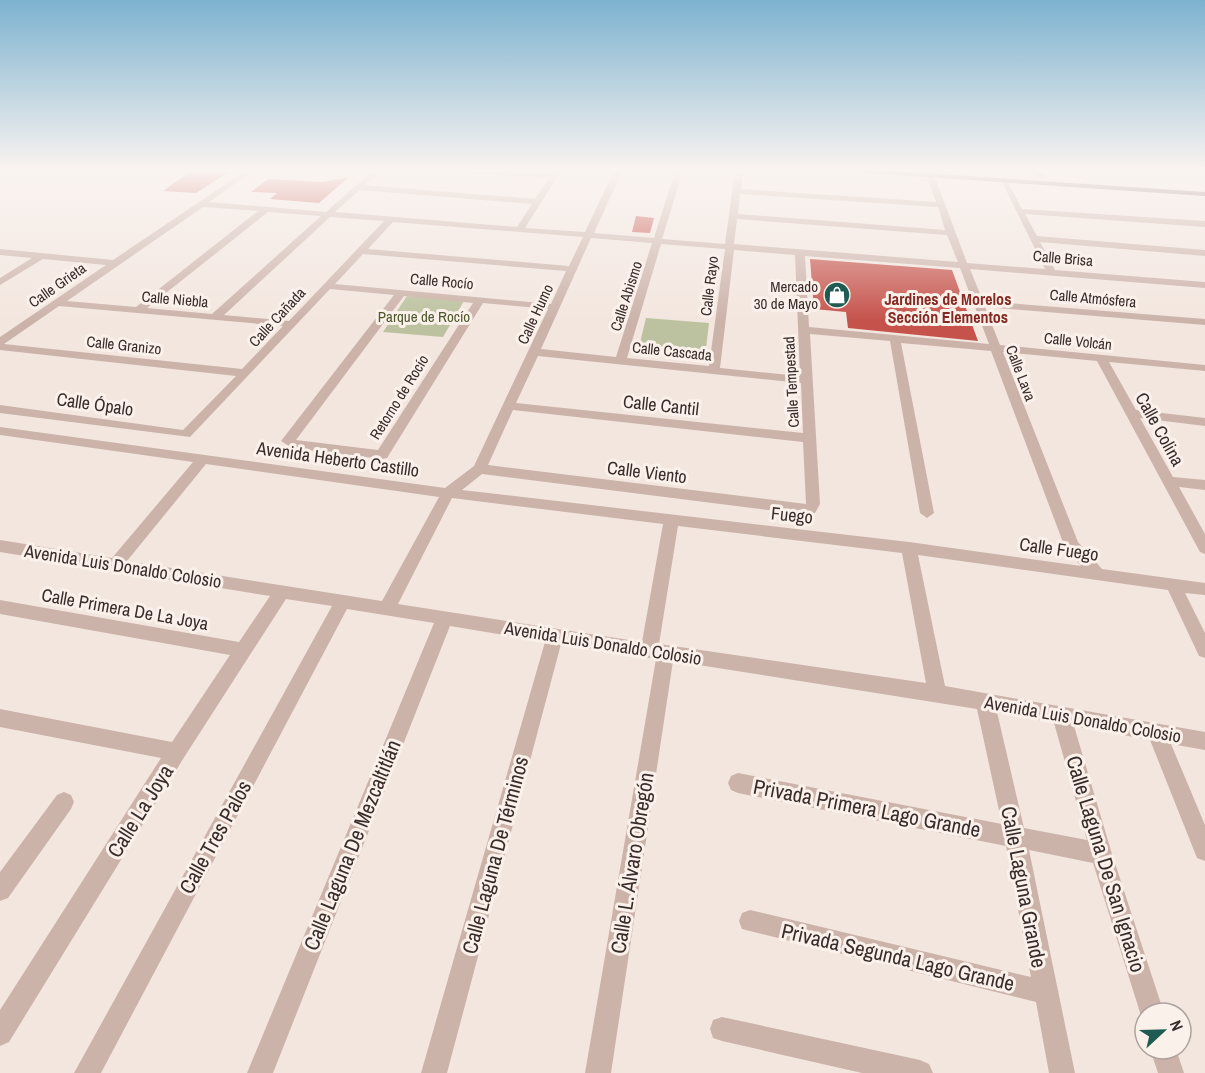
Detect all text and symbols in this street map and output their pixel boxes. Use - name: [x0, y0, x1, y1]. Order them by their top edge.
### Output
- street label: Calle Brisa: [1032, 245, 1094, 271]
- street label: Calle Rayo: [695, 255, 723, 317]
- street label: Calle Grieta: [24, 257, 90, 312]
- street label: Calle Abismo: [605, 258, 647, 334]
- street label: Calle Rocío: [409, 268, 475, 294]
- place label: Mercado 30 de Mayo: [754, 276, 818, 314]
- street label: Calle Humo: [512, 280, 558, 348]
- shop icon: Mercado 30 de Mayo: [822, 280, 852, 310]
- street label: Calle Cañada: [244, 282, 310, 351]
- street label: Calle Atmósfera: [1049, 284, 1137, 312]
- street label: Calle Niebla: [141, 286, 209, 312]
- district label: Jardines de Morelos Sección Elementos: [885, 288, 1011, 328]
- park label: Parque de Rocío: [378, 306, 470, 327]
- street label: Calle Volcán: [1043, 327, 1113, 355]
- street label: Calle Granizo: [86, 331, 163, 359]
- street label: Calle Cascada: [631, 336, 713, 366]
- street label: Calle Tempestad: [778, 336, 804, 428]
- street label: Calle Lava: [1001, 342, 1041, 404]
- street label: Retorno de Rocío: [365, 350, 434, 443]
- street label: Calle Ópalo: [55, 386, 135, 422]
- street label: Calle Colina: [1130, 388, 1190, 470]
- street label: Calle Cantil: [622, 389, 700, 421]
- street label: Avenida Heberto Castillo: [254, 435, 421, 483]
- street label: Calle Viento: [606, 455, 688, 489]
- street label: Fuego: [770, 500, 814, 530]
- street label: Calle Fuego: [1018, 531, 1100, 567]
- street label: Avenida Luis Donaldo Colosio: [22, 538, 223, 594]
- street label: Calle Primera De La Joya: [40, 582, 210, 636]
- street label: Avenida Luis Donaldo Colosio: [502, 615, 703, 671]
- street label: Avenida Luis Donaldo Colosio: [982, 689, 1183, 749]
- street label: Calle Laguna De Mezcaltitlán: [296, 735, 408, 955]
- street label: Calle Laguna De San Ignacio: [1059, 752, 1153, 976]
- street label: Calle Laguna De Términos: [455, 753, 535, 957]
- street label: Calle La Joya: [100, 759, 180, 863]
- street label: Calle L. Álvaro Obregón: [603, 770, 661, 956]
- street label: Privada Primera Lago Grande: [751, 772, 983, 844]
- street label: Calle Tres Palos: [172, 775, 258, 899]
- street label: Calle Laguna Grande: [994, 804, 1054, 970]
- street label: Privada Segunda Lago Grande: [779, 916, 1017, 998]
- north arrow: [1133, 1001, 1193, 1061]
- text: N: [1165, 1017, 1189, 1034]

